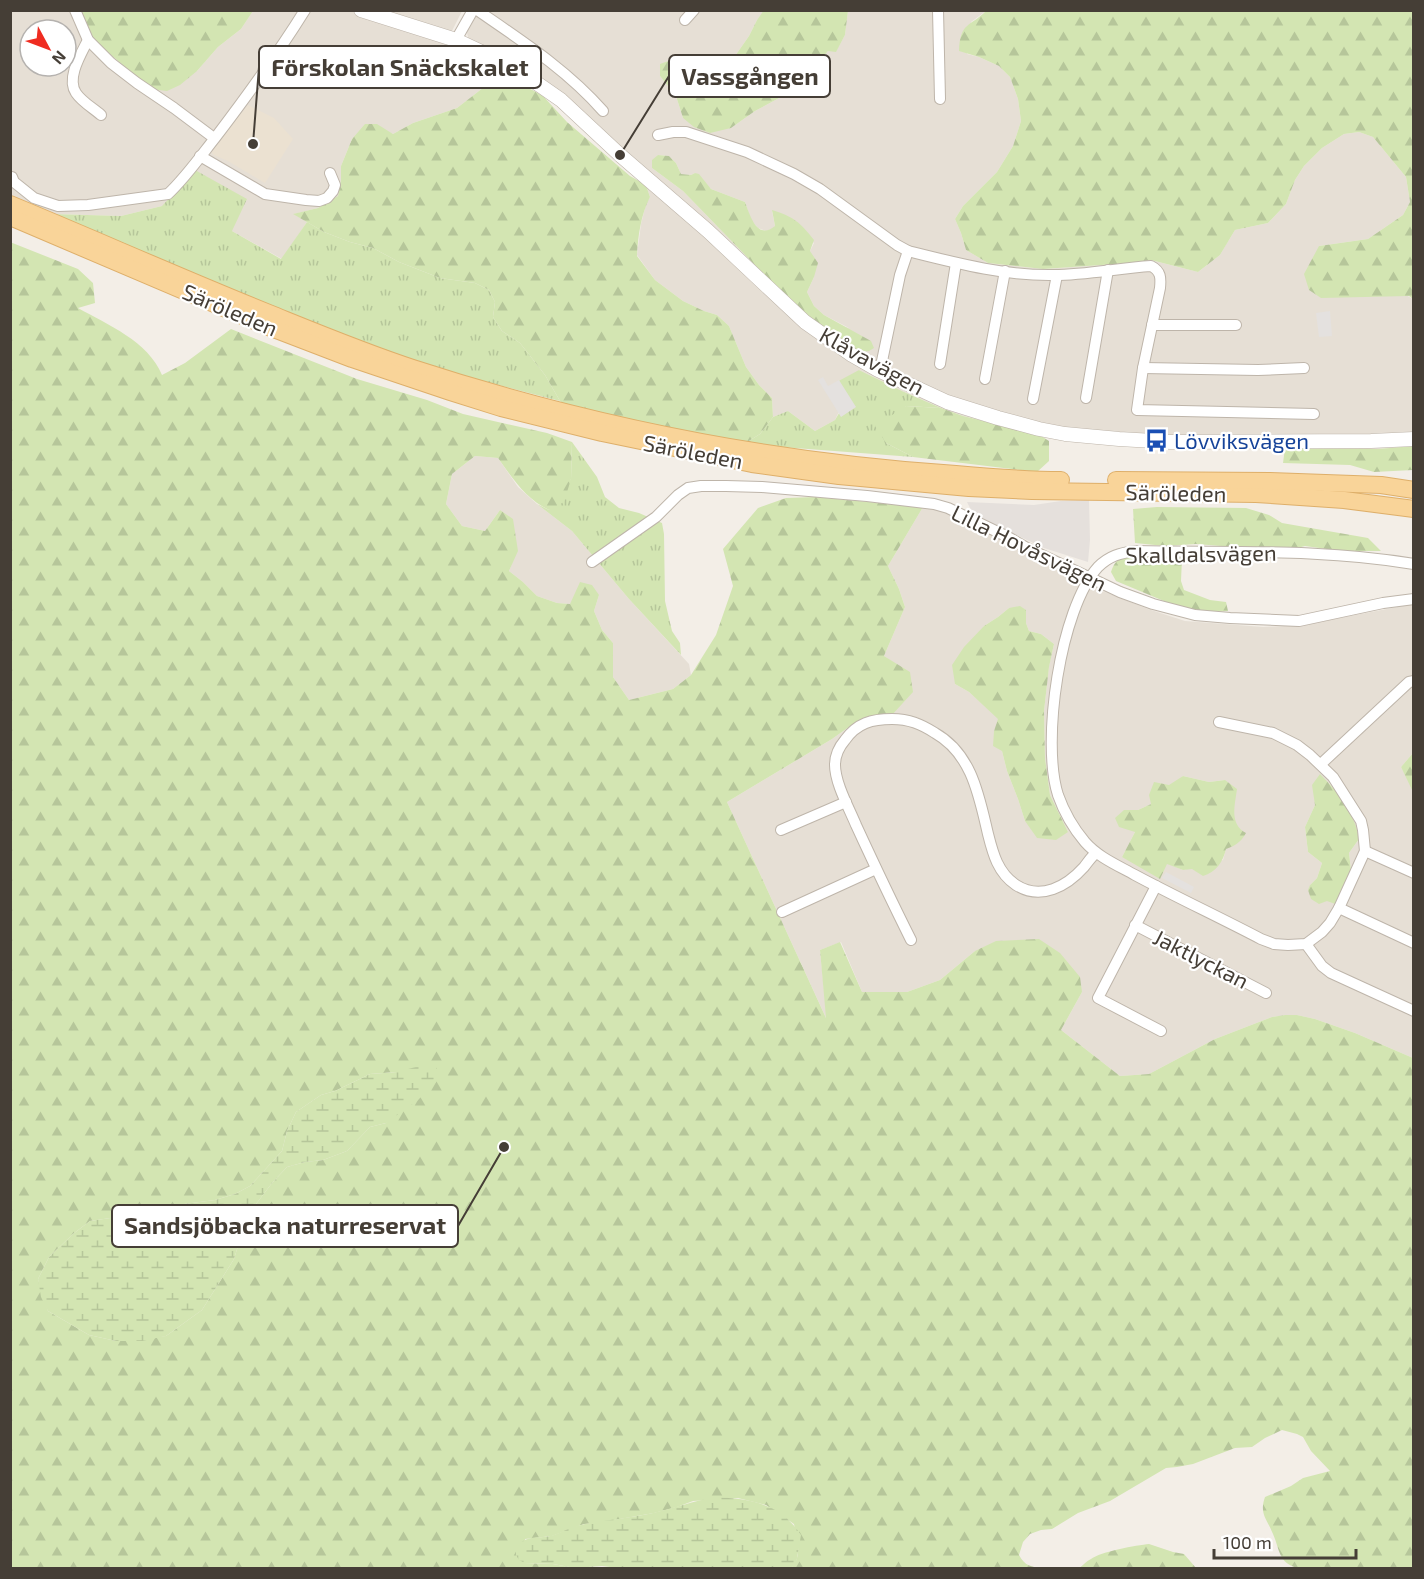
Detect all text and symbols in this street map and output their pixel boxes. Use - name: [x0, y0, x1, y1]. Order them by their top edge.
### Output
- north arrow: [18, 18, 78, 78]
- callout: Förskolan Snäckskalet: [259, 46, 541, 88]
- text: N: [49, 48, 71, 69]
- text: Förskolan Snäckskalet: [271, 52, 529, 81]
- callout: Vassgången: [669, 55, 830, 97]
- text: Vassgången: [681, 61, 819, 90]
- street label: Säröleden: [179, 277, 282, 341]
- street label: Klåvavägen: [816, 321, 929, 400]
- place label: Lövviksvägen: [1174, 427, 1309, 453]
- bus stop icon: Lövviksvägen: [1143, 428, 1169, 454]
- street label: Säröleden: [641, 429, 745, 473]
- street label: Säröleden: [1125, 478, 1227, 506]
- street label: Lilla Hovåsvägen: [948, 498, 1111, 596]
- street label: Skalldalsvägen: [1125, 539, 1277, 567]
- street label: Jaktlyckan: [1149, 923, 1253, 993]
- callout: Sandsjöbacka naturreservat: [112, 1205, 458, 1247]
- text: Sandsjöbacka naturreservat: [124, 1210, 446, 1239]
- scale bar: [1214, 1522, 1356, 1560]
- text: 100 m: [1223, 1531, 1272, 1553]

